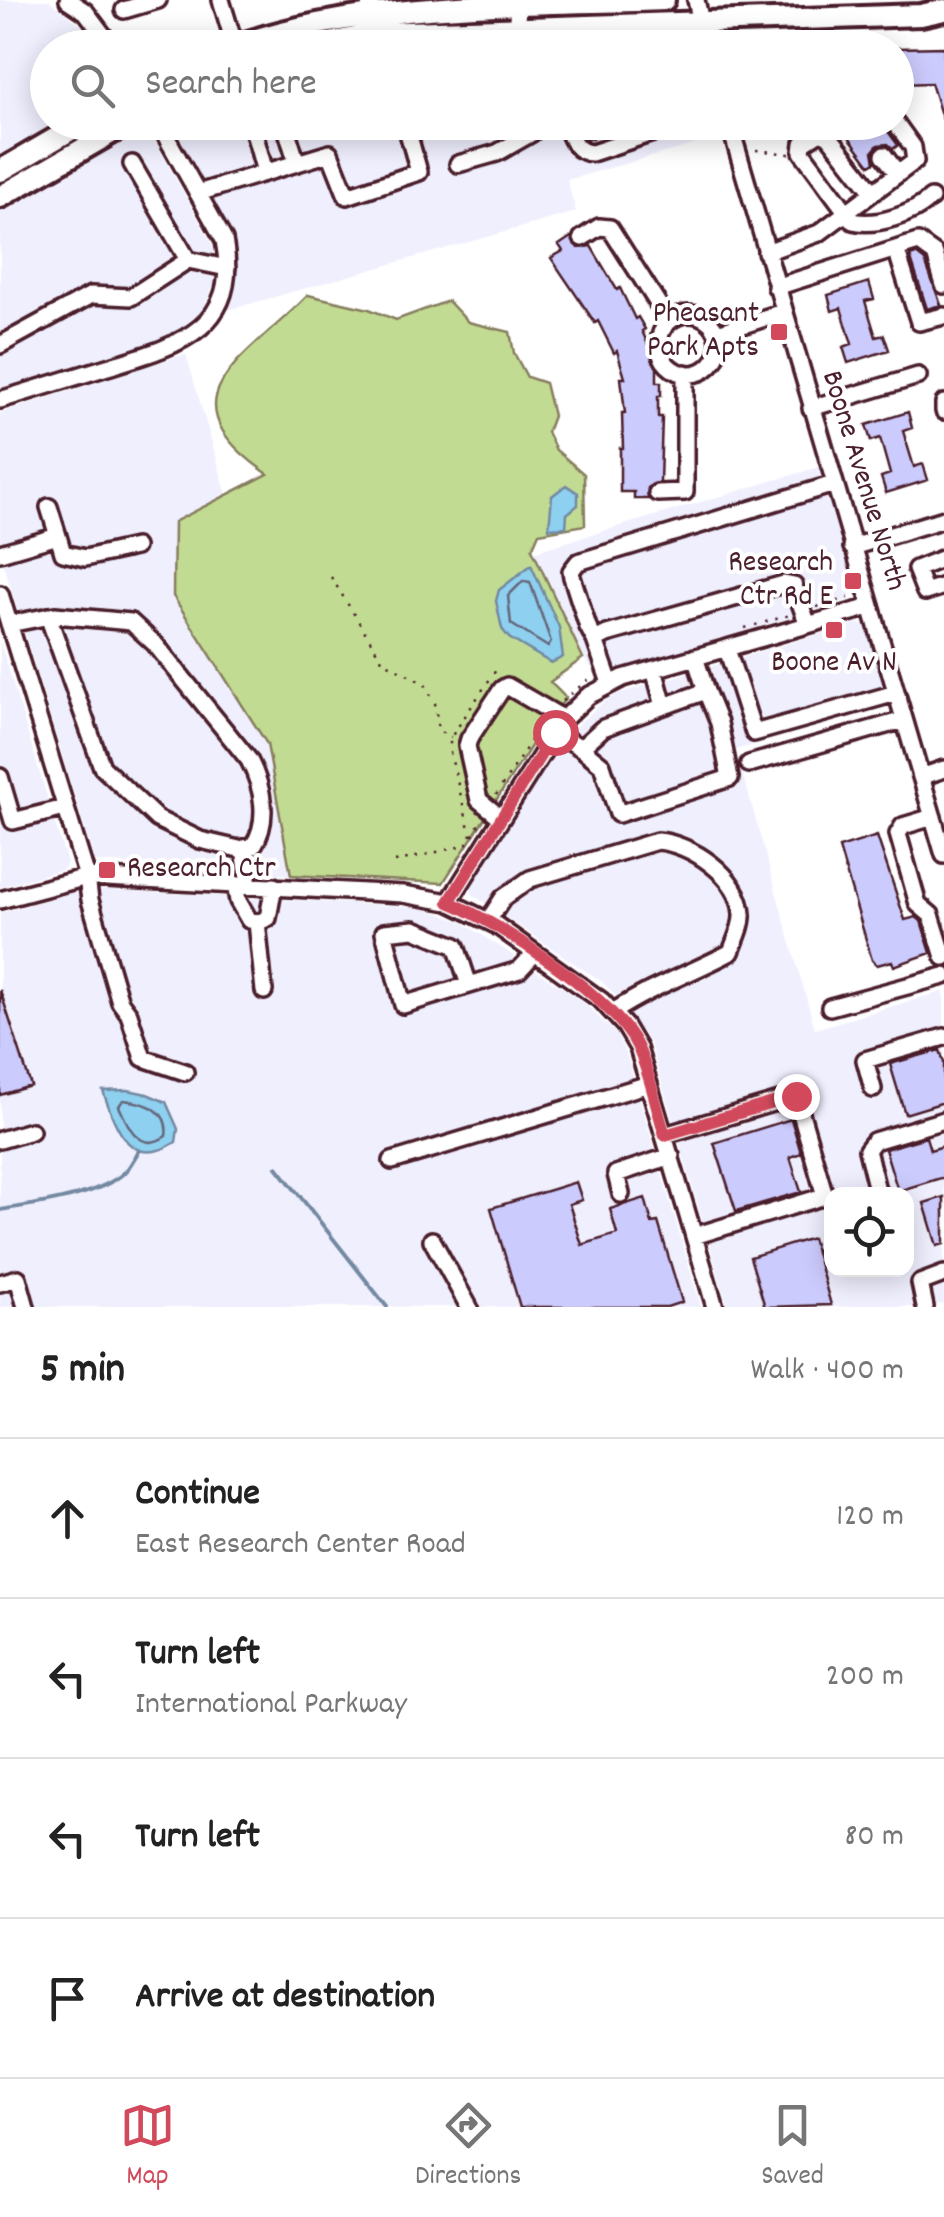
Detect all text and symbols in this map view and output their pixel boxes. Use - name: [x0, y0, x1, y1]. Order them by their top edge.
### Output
- search box: [30, 30, 914, 140]
- icon: search: [65, 58, 120, 113]
- text: Search here: [145, 58, 317, 113]
- place label: Pheasant Park Apts: [647, 294, 759, 371]
- marker: Pheasant Park Apts: [768, 321, 790, 343]
- street label: Boone Avenue North: [808, 366, 916, 596]
- place label: Research Ctr Rd E: [728, 543, 833, 620]
- marker: Research Ctr Rd E: [842, 570, 864, 592]
- marker: Boone Av N: [823, 619, 845, 641]
- place label: Boone Av N: [771, 643, 897, 686]
- route start: [533, 710, 579, 756]
- place label: Research Ctr: [127, 849, 276, 892]
- marker: Research Ctr: [96, 859, 118, 881]
- route end: [774, 1074, 820, 1120]
- map controls: [824, 1187, 914, 1277]
- button: locate: [824, 1187, 914, 1277]
- text: 5 min: [40, 1342, 125, 1402]
- text: Walk · 400 m: [750, 1349, 904, 1395]
- text: Continue: [135, 1468, 260, 1523]
- icon: ahead: [40, 1491, 95, 1546]
- text: 120 m: [836, 1495, 904, 1541]
- text: East Research Center Road: [135, 1523, 466, 1569]
- text: Turn left: [135, 1628, 260, 1683]
- icon: left: [40, 1651, 95, 1706]
- text: 200 m: [826, 1655, 904, 1701]
- text: International Parkway: [135, 1683, 407, 1729]
- icon: left: [40, 1811, 95, 1866]
- text: Turn left: [135, 1811, 260, 1866]
- text: 80 m: [844, 1815, 904, 1861]
- icon: arrive: [40, 1971, 95, 2026]
- text: Arrive at destination: [135, 1971, 435, 2026]
- tab: Map: [120, 2098, 175, 2198]
- tab: Directions: [415, 2098, 521, 2198]
- tab: Saved: [761, 2098, 824, 2198]

